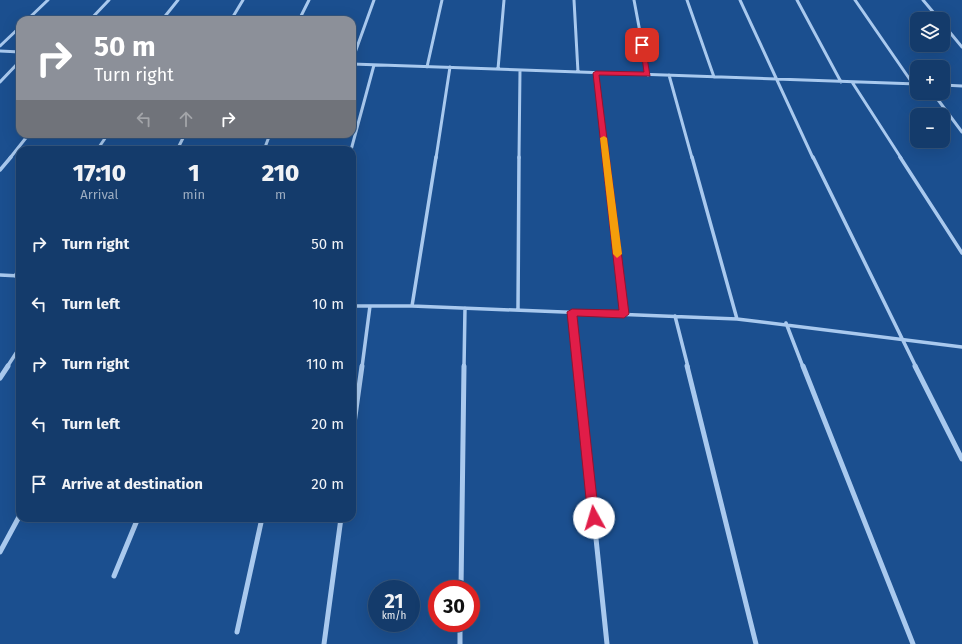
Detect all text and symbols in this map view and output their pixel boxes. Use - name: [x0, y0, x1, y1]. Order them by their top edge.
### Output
- map controls: [910, 12, 950, 148]
- button: layers: [910, 12, 950, 52]
- pin: [625, 28, 659, 62]
- text: 50 m: [94, 30, 156, 63]
- icon: right: [28, 32, 80, 84]
- icon: arrive: [631, 34, 653, 56]
- button: +: [910, 60, 950, 100]
- text: Turn right: [94, 64, 174, 86]
- icon: left: [133, 108, 155, 130]
- icon: ahead: [175, 108, 197, 130]
- icon: right: [217, 108, 239, 130]
- button: −: [910, 108, 950, 148]
- text: 17:10: [73, 159, 126, 187]
- text: 1: [188, 159, 200, 187]
- text: 210: [262, 159, 299, 187]
- text: Arrival: [80, 187, 118, 202]
- text: min: [183, 187, 205, 202]
- text: m: [275, 187, 286, 202]
- icon: right: [28, 233, 50, 255]
- text: Turn right: [62, 235, 129, 253]
- text: 50 m: [311, 235, 344, 253]
- icon: left: [28, 293, 50, 315]
- text: Turn left: [62, 295, 120, 313]
- text: 10 m: [312, 295, 344, 313]
- icon: right: [28, 353, 50, 375]
- text: Turn right: [62, 355, 129, 373]
- text: 110 m: [306, 355, 344, 373]
- icon: left: [28, 413, 50, 435]
- text: Turn left: [62, 415, 120, 433]
- text: 20 m: [311, 415, 344, 433]
- icon: arrive: [28, 473, 50, 495]
- text: Arrive at destination: [62, 475, 203, 493]
- text: 20 m: [311, 475, 344, 493]
- position arrow: [573, 497, 615, 539]
- speed limit sign: 30: [428, 580, 480, 632]
- text: 21: [384, 589, 404, 613]
- text: km/h: [382, 610, 406, 622]

